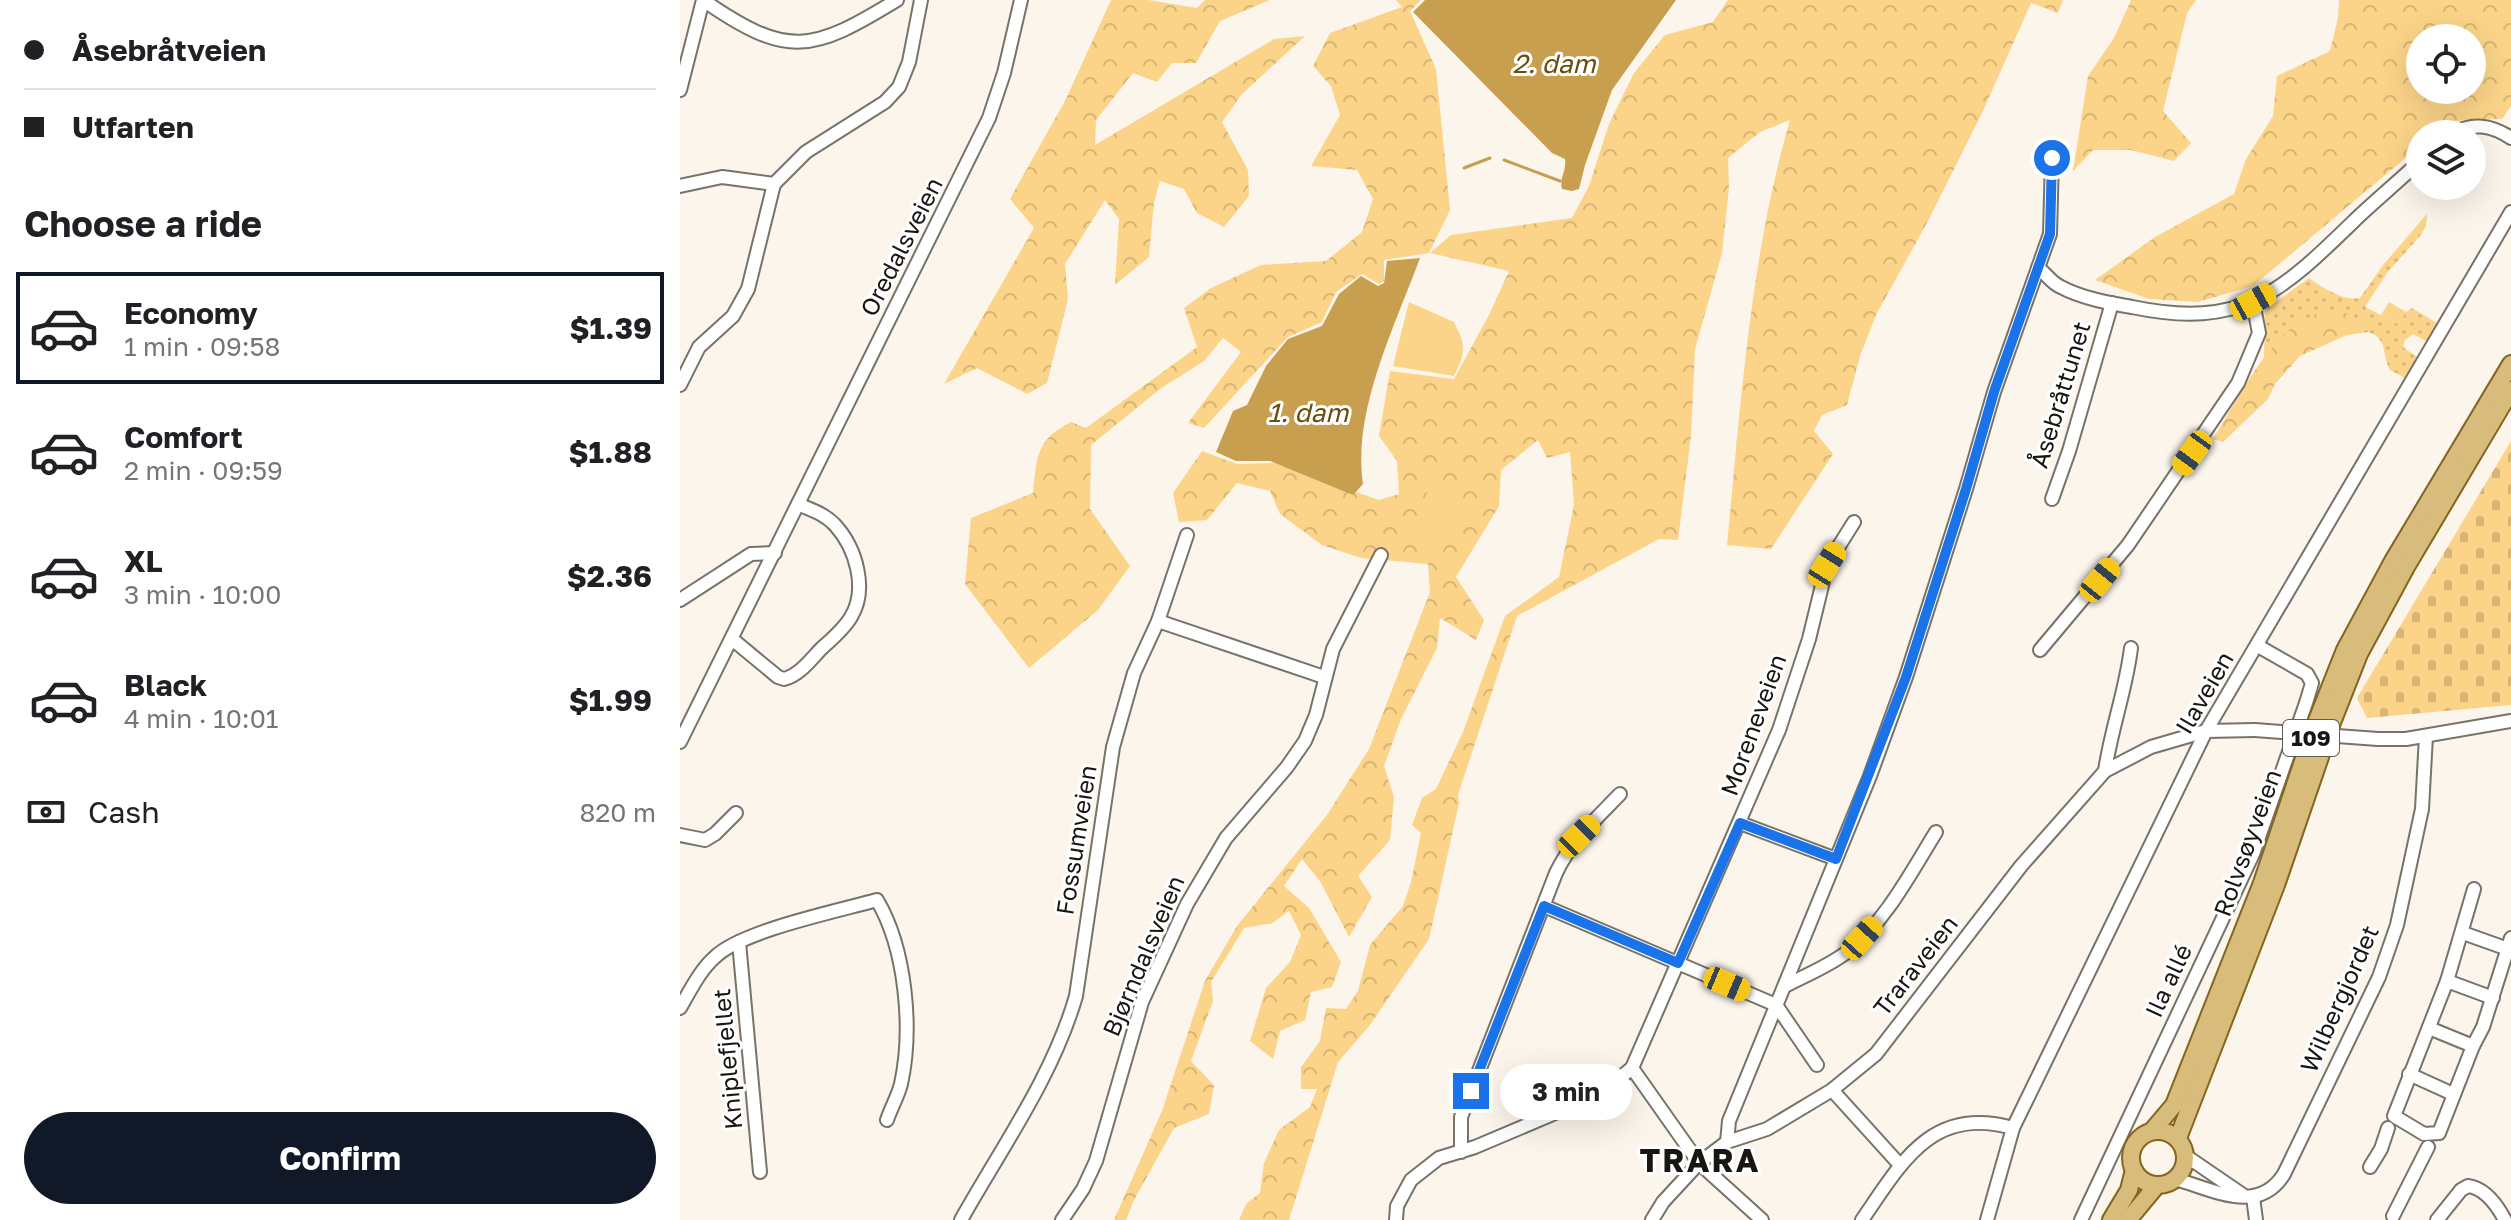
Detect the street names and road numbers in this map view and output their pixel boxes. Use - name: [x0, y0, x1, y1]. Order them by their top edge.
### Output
- street label: Oredalsveien: [853, 172, 948, 320]
- street label: Åsebråttunet: [2024, 318, 2096, 471]
- street label: Ilaveien: [2169, 646, 2239, 739]
- street label: Moreneveien: [1714, 650, 1792, 799]
- road number: 109: [2283, 720, 2339, 756]
- street label: Fossumveien: [1049, 763, 1102, 917]
- street label: Rolvsøyveien: [2207, 765, 2287, 920]
- street label: Bjørndalsveien: [1096, 871, 1190, 1040]
- street label: Traraveien: [1867, 909, 1963, 1021]
- street label: Wilbergjordet: [2293, 920, 2384, 1076]
- street label: Ila allé: [2138, 939, 2197, 1022]
- street label: Kniplefjellet: [706, 987, 747, 1131]

